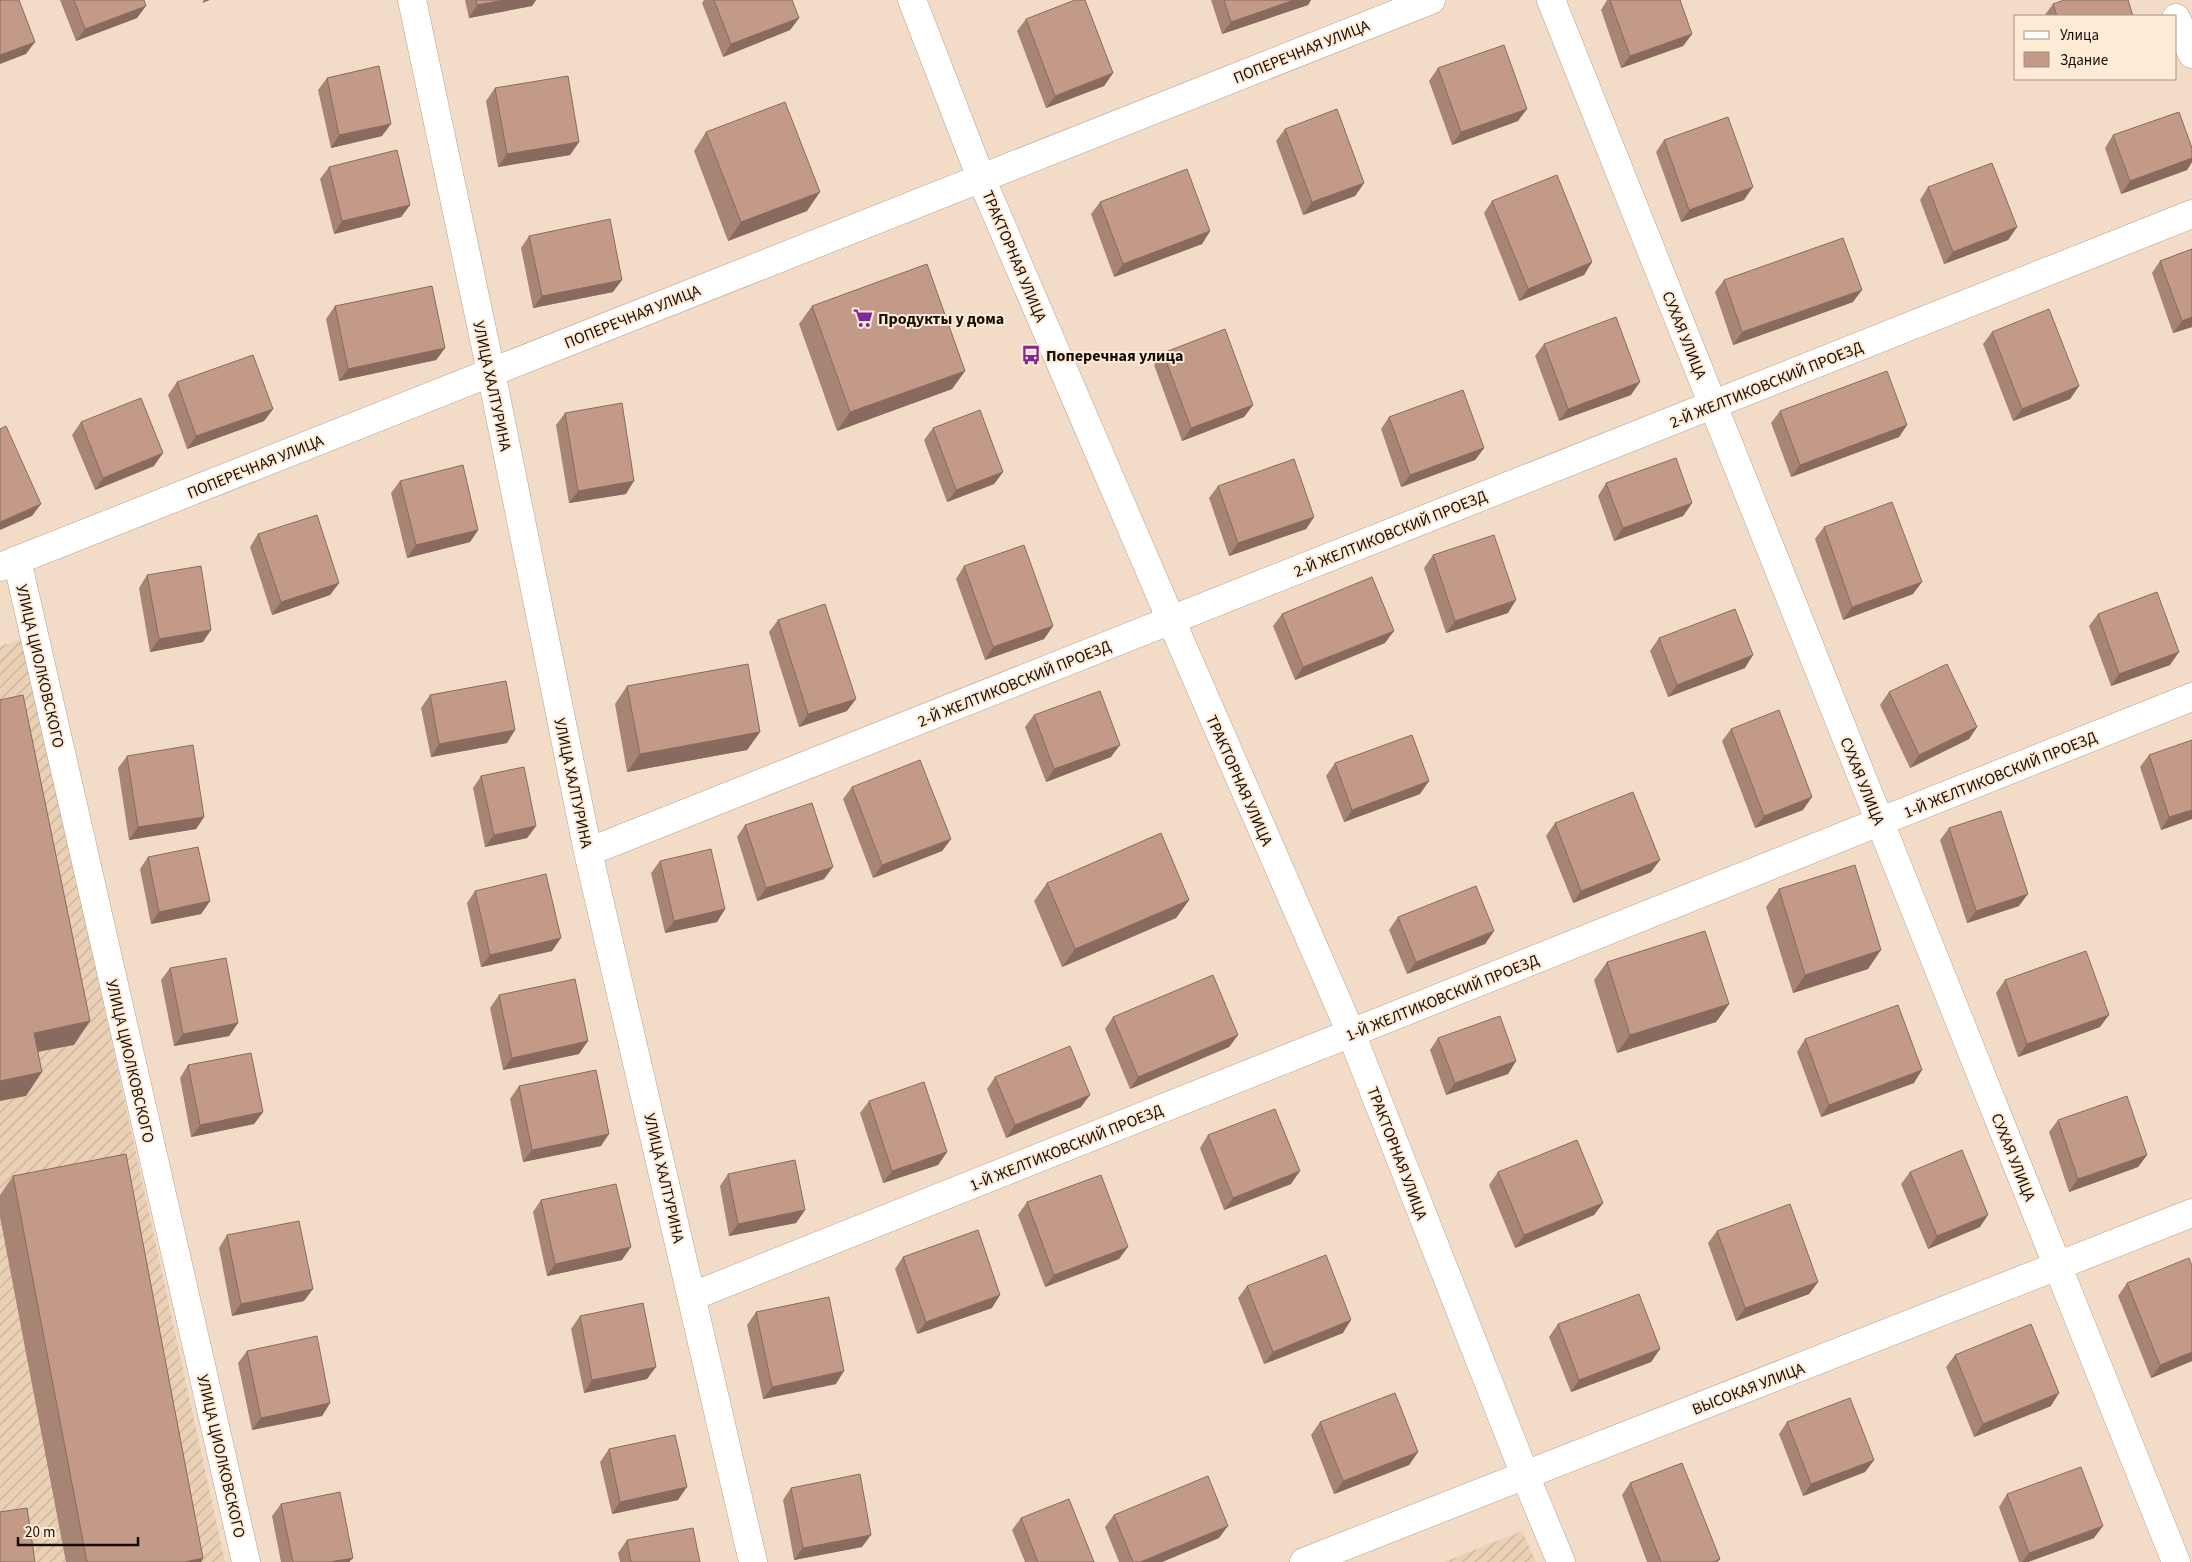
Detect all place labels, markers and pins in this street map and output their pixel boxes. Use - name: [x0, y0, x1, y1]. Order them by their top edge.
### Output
- supermarket icon: Продукты у дома: [852, 307, 874, 329]
- place label: Продукты у дома: [878, 308, 1004, 330]
- bus stop icon: Поперечная улица: [1020, 344, 1042, 366]
- place label: Поперечная улица: [1046, 345, 1184, 367]

